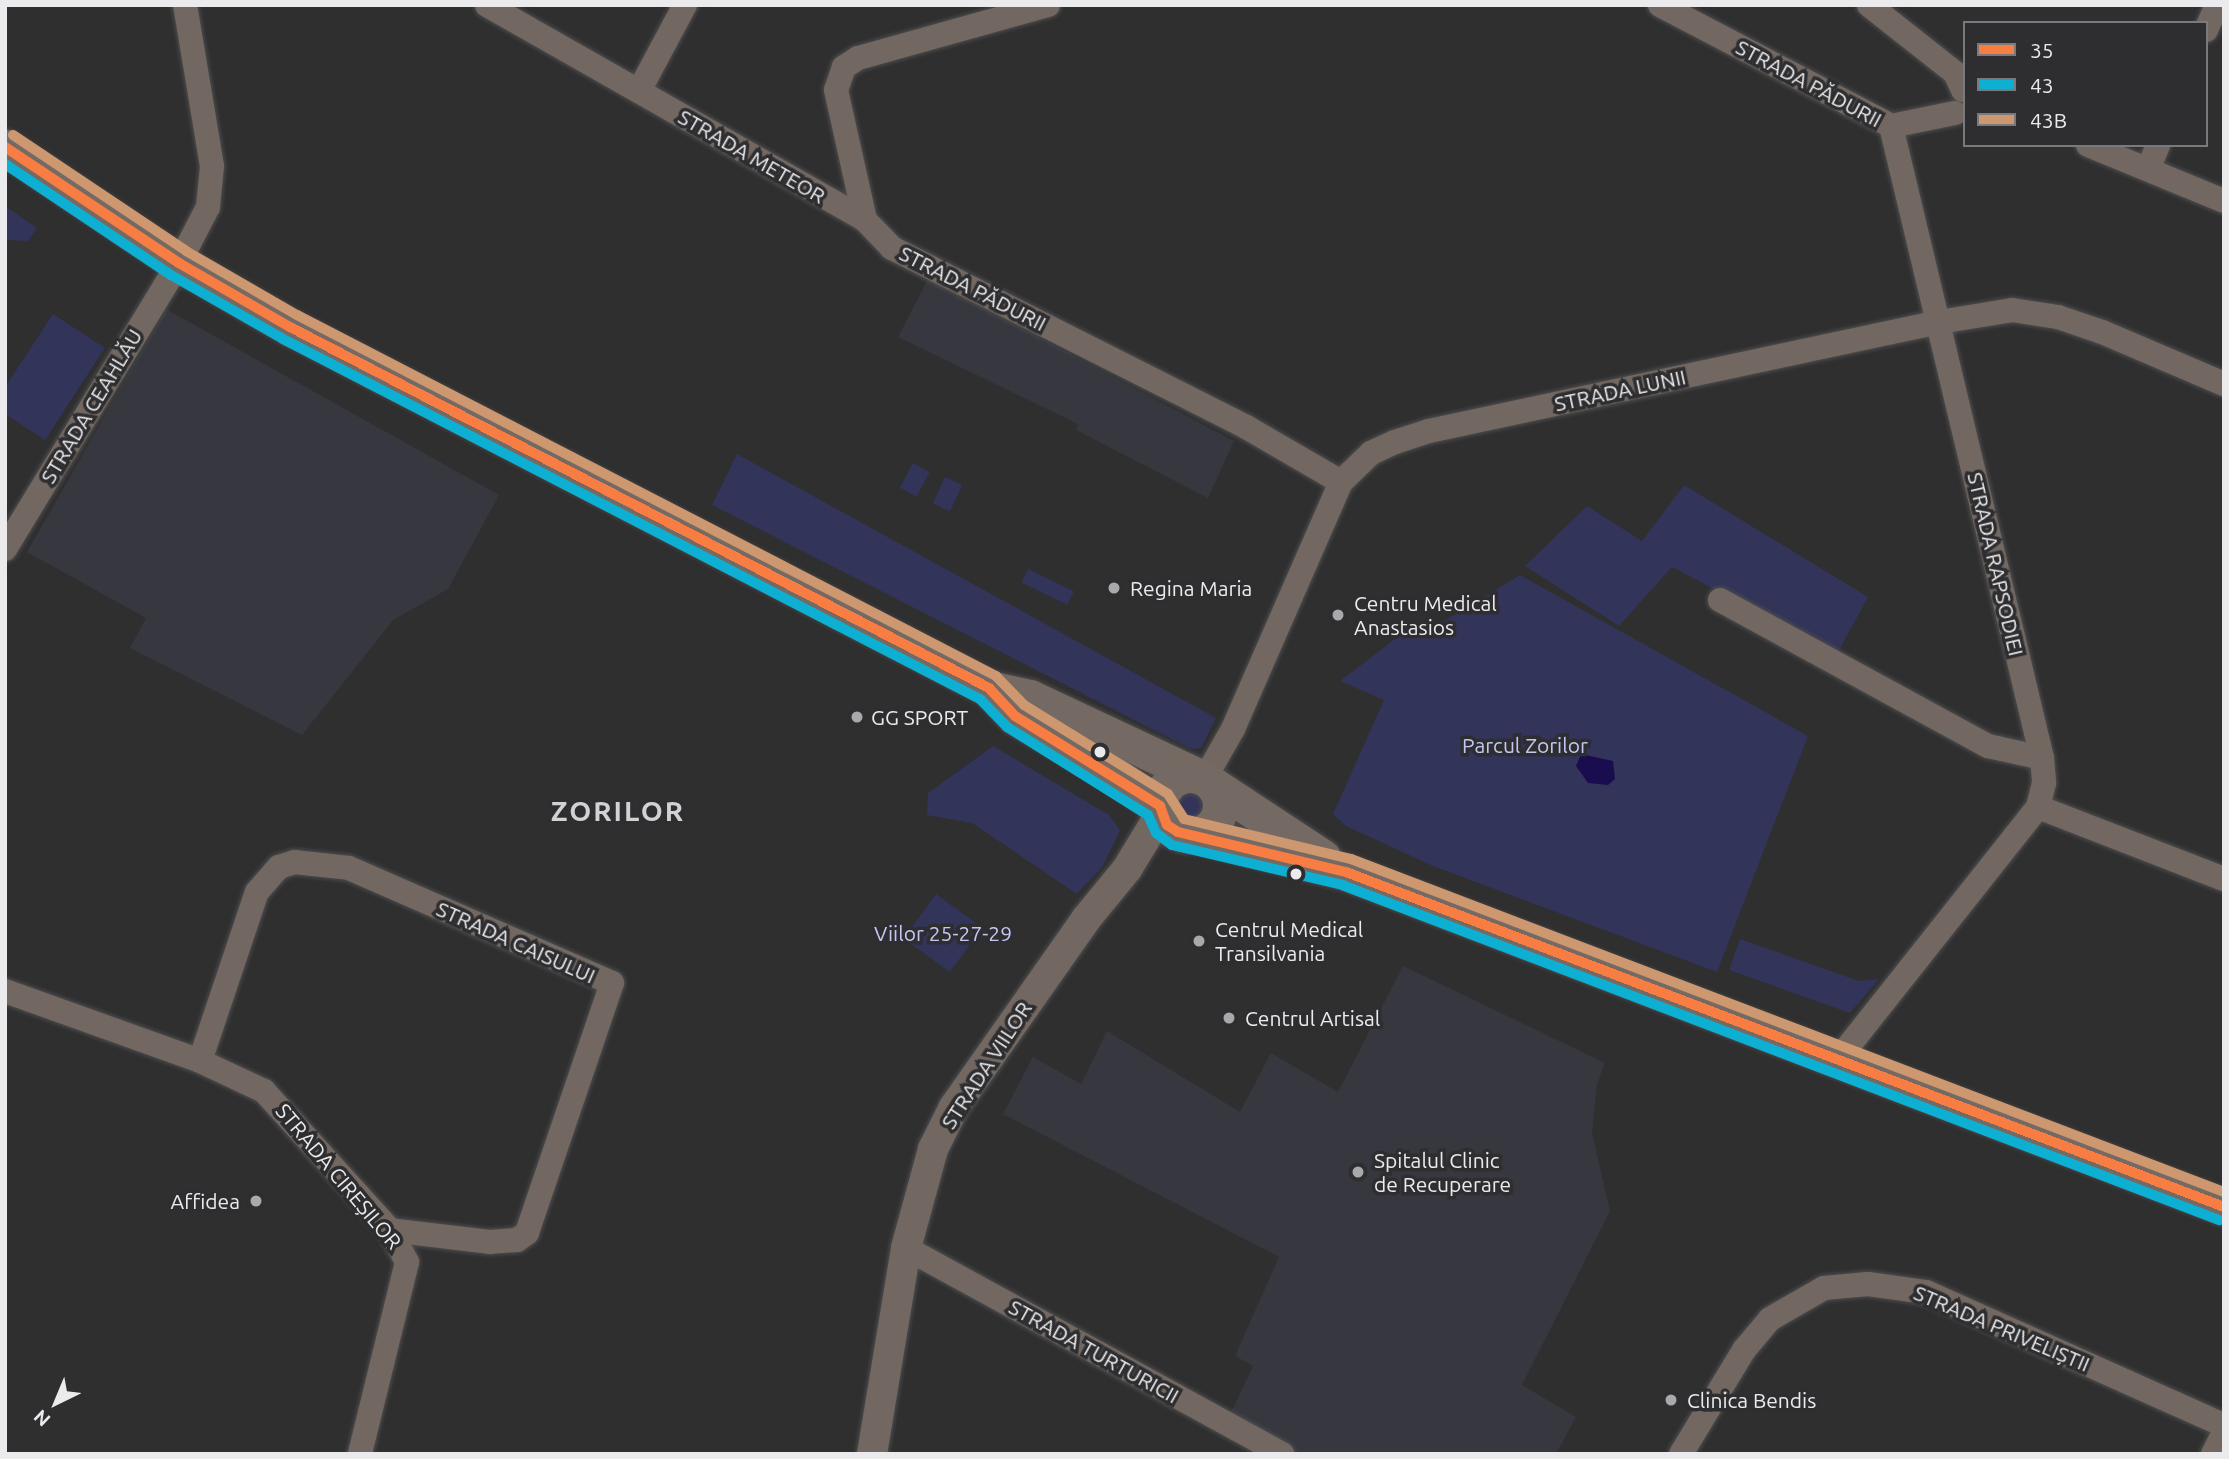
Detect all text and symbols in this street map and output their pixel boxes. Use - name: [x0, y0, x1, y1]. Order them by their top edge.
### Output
- legend: [1963, 21, 2208, 147]
- street label: STRADA PĂDURII: [1732, 34, 1886, 132]
- text: 35: [2030, 38, 2054, 62]
- text: 43: [2030, 73, 2054, 97]
- street label: STRADA METEOR: [674, 104, 830, 208]
- text: 43B: [2030, 108, 2067, 132]
- street label: STRADA PĂDURII: [895, 240, 1051, 336]
- street label: STRADA CEAHLĂU: [35, 324, 147, 488]
- street label: STRADA LUNII: [1552, 364, 1688, 416]
- street label: STRADA RAPSODIEI: [1963, 470, 2029, 658]
- place label: Regina Maria: [1130, 575, 1252, 601]
- marker: Regina Maria: [1104, 578, 1124, 598]
- place label: Centru Medical Anastasios: [1354, 590, 1497, 640]
- marker: Centru Medical Anastasios: [1328, 605, 1348, 625]
- place label: GG SPORT: [871, 704, 968, 730]
- marker: GG SPORT: [849, 709, 865, 725]
- park label: Parcul Zorilor: [1462, 732, 1588, 758]
- unlabelled marker: [1093, 745, 1107, 759]
- district label: ZORILOR: [552, 794, 684, 828]
- unlabelled marker: [1289, 867, 1303, 881]
- street label: STRADA CAISULUI: [433, 896, 599, 988]
- place label: Centrul Medical Transilvania: [1215, 916, 1363, 966]
- park label: Viilor 25-27-29: [874, 920, 1012, 946]
- marker: Centrul Medical Transilvania: [1189, 931, 1209, 951]
- street label: STRADA VIILOR: [936, 997, 1036, 1133]
- place label: Centrul Artisal: [1245, 1005, 1380, 1031]
- marker: Centrul Artisal: [1219, 1008, 1239, 1028]
- street label: STRADA CIREȘILOR: [271, 1098, 407, 1254]
- place label: Spitalul Clinic de Recuperare: [1374, 1147, 1511, 1197]
- marker: Spitalul Clinic de Recuperare: [1348, 1162, 1368, 1182]
- place label: Affidea: [171, 1188, 240, 1214]
- marker: Affidea: [246, 1191, 266, 1211]
- street label: STRADA PRIVELIȘTII: [1910, 1280, 2094, 1376]
- street label: STRADA TURTURICII: [1005, 1294, 1183, 1408]
- north arrow: [21, 1368, 91, 1438]
- place label: Clinica Bendis: [1687, 1387, 1816, 1413]
- marker: Clinica Bendis: [1661, 1390, 1681, 1410]
- text: N: [29, 1405, 54, 1431]

